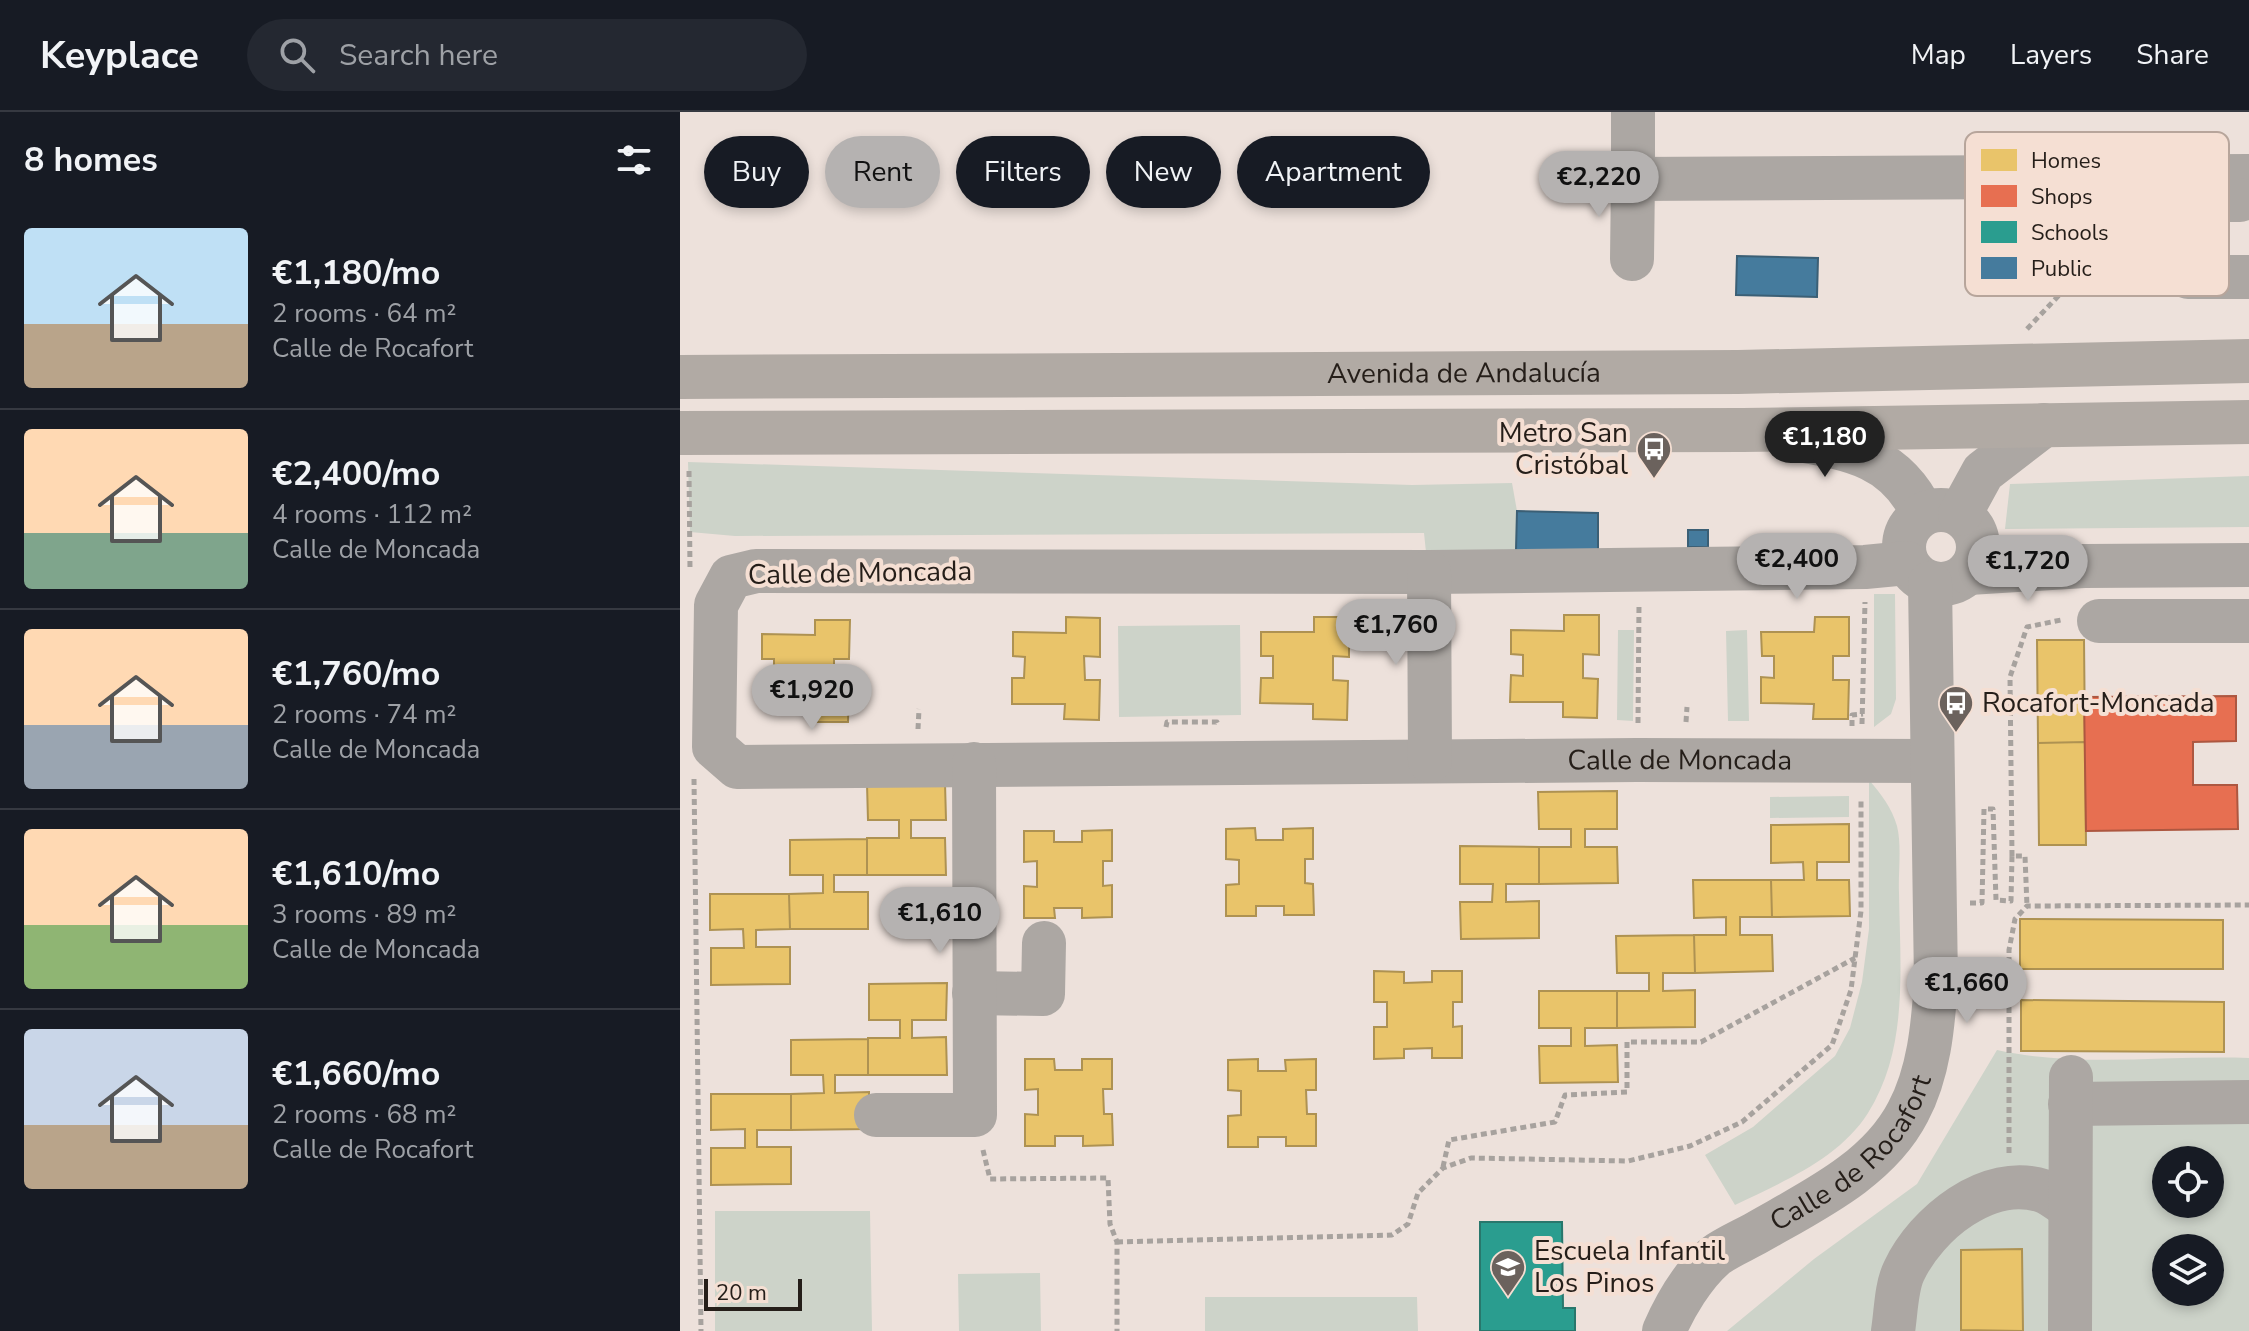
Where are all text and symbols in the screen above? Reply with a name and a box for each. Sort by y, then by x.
search box [247,19,807,91]
text: Keyplace [40,30,199,81]
icon: search [275,33,319,77]
text: Search here [339,35,498,76]
text: Map [1911,36,1966,74]
text: Layers [2010,36,2092,74]
text: Share [2136,36,2209,74]
legend [1965,132,2229,296]
chip: Buy [704,136,809,208]
chip: Rent [825,136,940,208]
chip: Filters [956,136,1090,208]
chip: New [1106,136,1221,208]
chip: Apartment [1237,136,1430,208]
text: 8 homes [24,137,158,183]
icon: filters [612,138,656,182]
text: Homes [2031,146,2101,176]
pin: €2,220 [1534,151,1664,219]
text: €2,220 [1557,159,1641,194]
text: Shops [2031,182,2093,212]
text: Schools [2031,218,2109,248]
text: €1,180/mo [272,250,440,296]
text: Public [2031,254,2092,284]
icon: home [88,260,184,356]
text: 2 rooms · 64 m² [272,296,456,331]
text: Calle de Rocafort [272,331,473,366]
street label: Avenida de Andalucía [1327,354,1601,393]
pin: €1,180 [1760,411,1890,479]
place label: Metro San Cristóbal [1499,414,1629,484]
text: €1,180 [1783,419,1867,454]
bus stop icon: Metro San Cristóbal [1635,430,1673,480]
text: €2,400/mo [272,451,440,497]
icon: home [88,461,184,557]
text: 4 rooms · 112 m² [272,497,472,532]
text: Calle de Moncada [272,532,480,567]
pin: €2,400 [1732,533,1862,601]
pin: €1,720 [1963,535,2093,603]
text: €2,400 [1755,541,1839,576]
text: €1,720 [1986,543,2070,578]
street label: Calle de Moncada [747,552,973,594]
pin: €1,760 [1331,599,1461,667]
text: €1,760 [1354,607,1438,642]
text: €1,760/mo [272,651,440,697]
icon: home [88,661,184,757]
pin: €1,920 [747,664,877,732]
text: €1,920 [770,672,854,707]
bus stop icon: Rocafort-Moncada [1937,684,1975,734]
place label: Rocafort-Moncada [1982,684,2215,722]
text: 2 rooms · 74 m² [272,697,456,732]
text: Calle de Moncada [272,732,480,767]
street label: Calle de Moncada [1567,741,1792,780]
text: €1,610/mo [272,851,440,897]
icon: home [88,861,184,957]
pin: €1,610 [875,887,1005,955]
text: €1,610 [898,895,982,930]
text: 3 rooms · 89 m² [272,897,456,932]
text: Calle de Moncada [272,932,480,967]
pin: €1,660 [1902,957,2032,1025]
text: €1,660 [1925,965,2009,1000]
text: €1,660/mo [272,1051,440,1097]
icon: home [88,1061,184,1157]
street label: Calle de Rocafort [1763,1070,1941,1240]
text: 2 rooms · 68 m² [272,1097,456,1132]
text: Calle de Rocafort [272,1132,473,1167]
map controls [2152,1146,2224,1306]
button: locate [2152,1146,2224,1218]
place label: Escuela Infantil Los Pinos [1534,1232,1726,1302]
button: layers [2152,1234,2224,1306]
school or university icon: Escuela Infantil Los Pinos [1489,1248,1527,1298]
scale bar [704,1275,802,1311]
text: 20 m [716,1278,767,1308]

